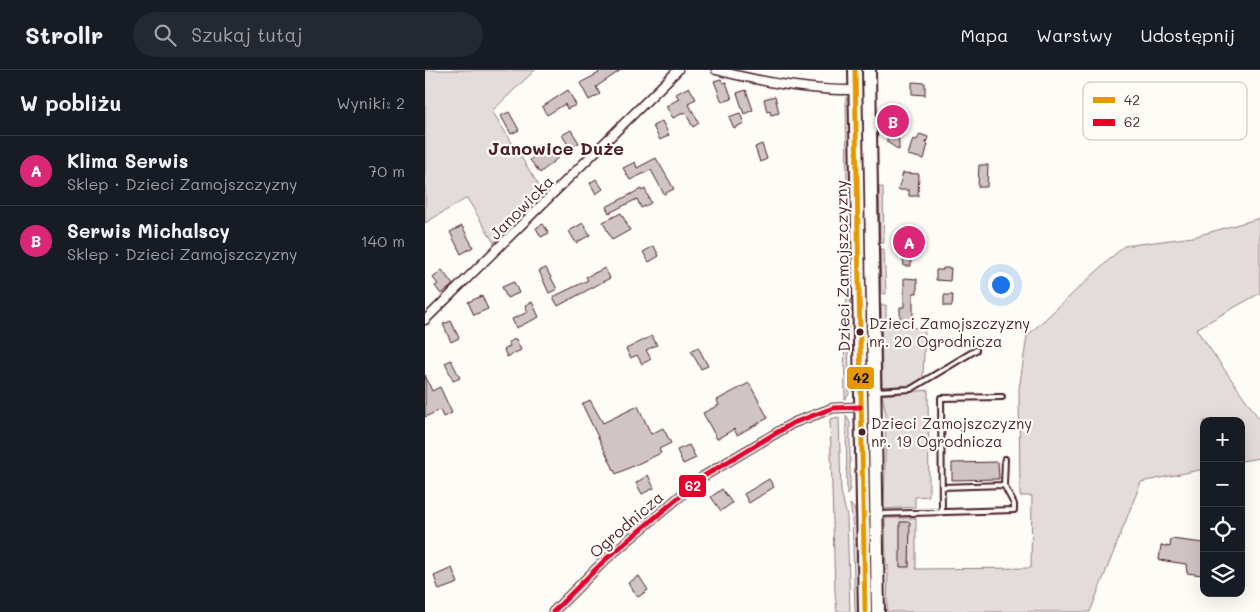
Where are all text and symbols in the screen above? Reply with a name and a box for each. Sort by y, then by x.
search box [133,12,483,57]
text: Strollr [25,19,103,50]
icon: search [151,21,179,49]
text: Szukaj tutaj [191,22,303,47]
text: Mapa [960,23,1008,47]
text: Warstwy [1036,23,1112,47]
text: Udostępnij [1140,23,1235,47]
legend [1083,82,1247,140]
text: W pobliżu [20,89,121,116]
text: 42 [1124,90,1140,109]
text: Wyniki: 2 [336,92,405,113]
pin: B [877,102,909,140]
text: 62 [1124,112,1140,131]
district label: Janowice Duże [488,136,624,160]
text: Klima Serwis [67,148,188,173]
text: A [30,160,42,181]
text: 70 m [368,160,405,181]
street label: Janowicka [484,170,558,244]
text: Sklep · Dzieci Zamojszczyzny [67,173,297,194]
street label: Dzieci Zamojszczyzny [830,180,854,352]
text: Serwis Michalscy [67,218,230,243]
pin: A [893,223,925,261]
text: B [31,230,41,251]
text: 140 m [361,230,405,251]
text: Sklep · Dzieci Zamojszczyzny [67,243,297,264]
your location [988,272,1014,298]
place label: Dzieci Zamojszczyzny nr. 20 Ogrodnicza [869,313,1030,351]
marker: Dzieci Zamojszczyzny nr. 20 Ogrodnicza [855,327,865,337]
line badge: 42 [846,366,875,390]
text: 42 [853,368,870,387]
place label: Dzieci Zamojszczyzny nr. 19 Ogrodnicza [871,413,1032,451]
map controls [1200,417,1245,597]
button: + [1200,417,1245,462]
marker: Dzieci Zamojszczyzny nr. 19 Ogrodnicza [857,427,867,437]
button: − [1200,462,1245,507]
line badge: 62 [678,474,707,498]
text: 62 [685,476,701,495]
street label: Ogrodnicza [585,486,667,562]
button: locate [1200,507,1245,552]
button: layers [1200,552,1245,597]

